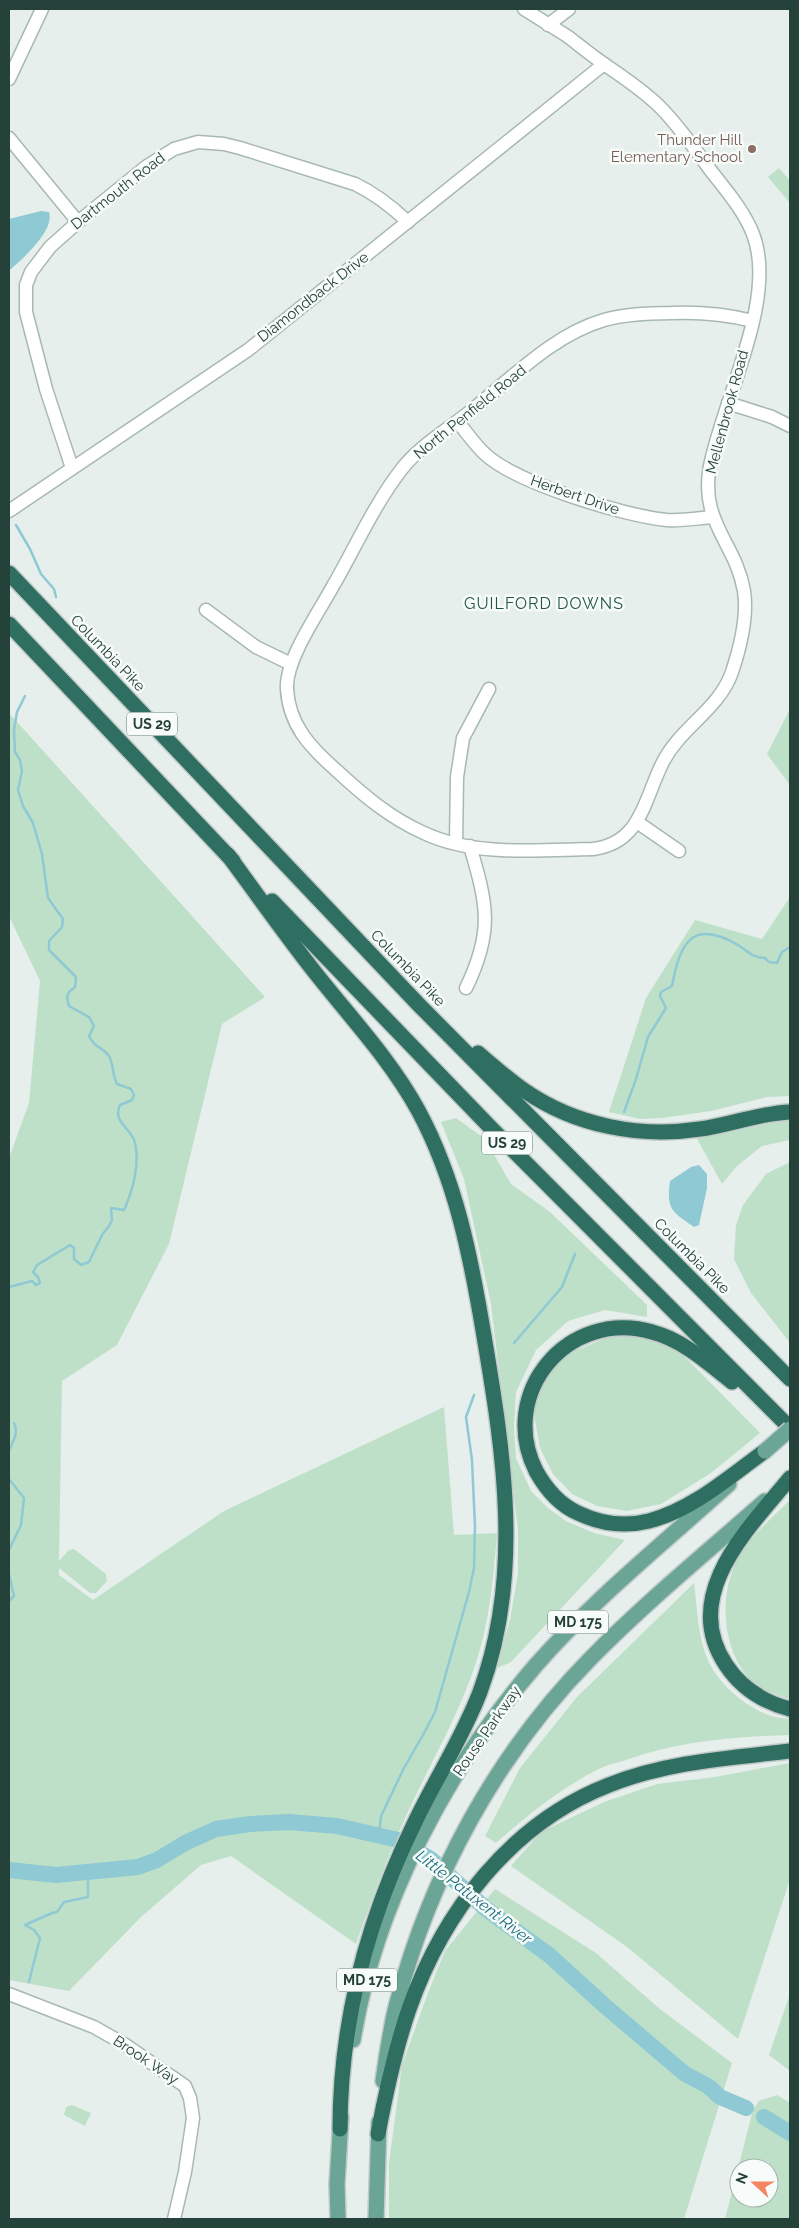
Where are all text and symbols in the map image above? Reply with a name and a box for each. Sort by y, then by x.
place label: Thunder Hill Elementary School [611,131,743,166]
marker: Thunder Hill Elementary School [746,143,758,155]
street label: Dartmouth Road [67,149,169,233]
street label: Diamondback Drive [254,248,372,346]
street label: Mellenbrook Road [702,348,752,476]
street label: North Penfield Road [410,361,530,463]
street label: Herbert Drive [528,471,622,519]
district label: GUILFORD DOWNS [464,594,624,613]
street label: Columbia Pike [67,611,149,695]
road number: US 29 [127,712,177,736]
street label: Columbia Pike [367,926,449,1010]
road number: US 29 [482,1132,532,1154]
street label: Columbia Pike [650,1214,734,1298]
road number: MD 175 [548,1610,608,1634]
street label: Rouse Parkway [449,1682,525,1780]
water label: Little Patuxent River [412,1846,536,1948]
road number: MD 175 [337,1968,397,1992]
street label: Brook Way [110,2032,182,2088]
north arrow [729,2158,779,2208]
text: N [732,2170,751,2186]

